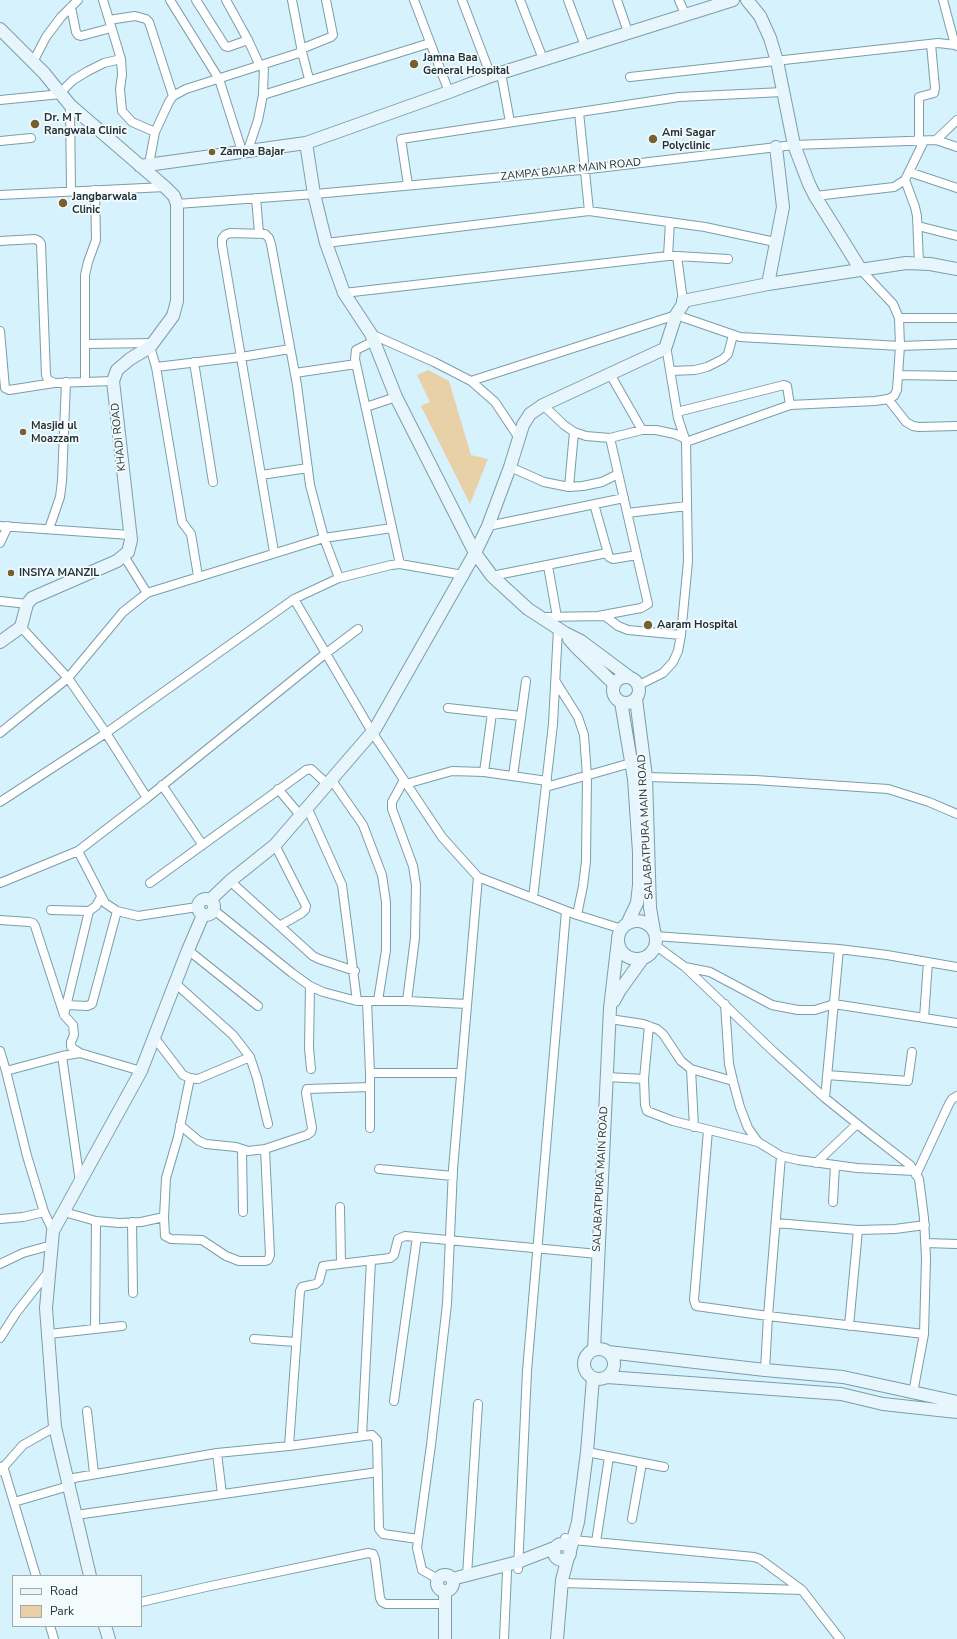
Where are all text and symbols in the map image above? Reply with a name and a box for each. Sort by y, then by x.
place label: Jamna Baa General Hospital [423,51,510,77]
marker: Jamna Baa General Hospital [408,58,420,70]
place label: Dr. M T Rangwala Clinic [44,111,127,137]
marker: Dr. M T Rangwala Clinic [29,118,41,130]
place label: Ami Sagar Polyclinic [662,126,716,152]
marker: Ami Sagar Polyclinic [647,133,659,145]
place label: Zampa Bajar [220,145,285,159]
marker: Zampa Bajar [207,147,217,157]
street label: ZAMPA BAJAR MAIN ROAD [500,156,642,184]
place label: Jangbarwala Clinic [72,190,137,216]
marker: Jangbarwala Clinic [57,197,69,209]
street label: KHADI ROAD [109,402,129,472]
place label: Masjid ul Moazzam [31,419,79,445]
marker: Masjid ul Moazzam [18,427,28,437]
place label: INSIYA MANZIL [19,566,99,580]
marker: INSIYA MANZIL [6,568,16,578]
place label: Aaram Hospital [657,618,737,632]
marker: Aaram Hospital [642,619,654,631]
street label: SALABATPURA MAIN ROAD [636,754,656,900]
street label: SALABATPURA MAIN ROAD [591,1106,611,1252]
legend [12,1575,142,1627]
text: Road [50,1583,78,1599]
text: Park [50,1603,74,1619]

